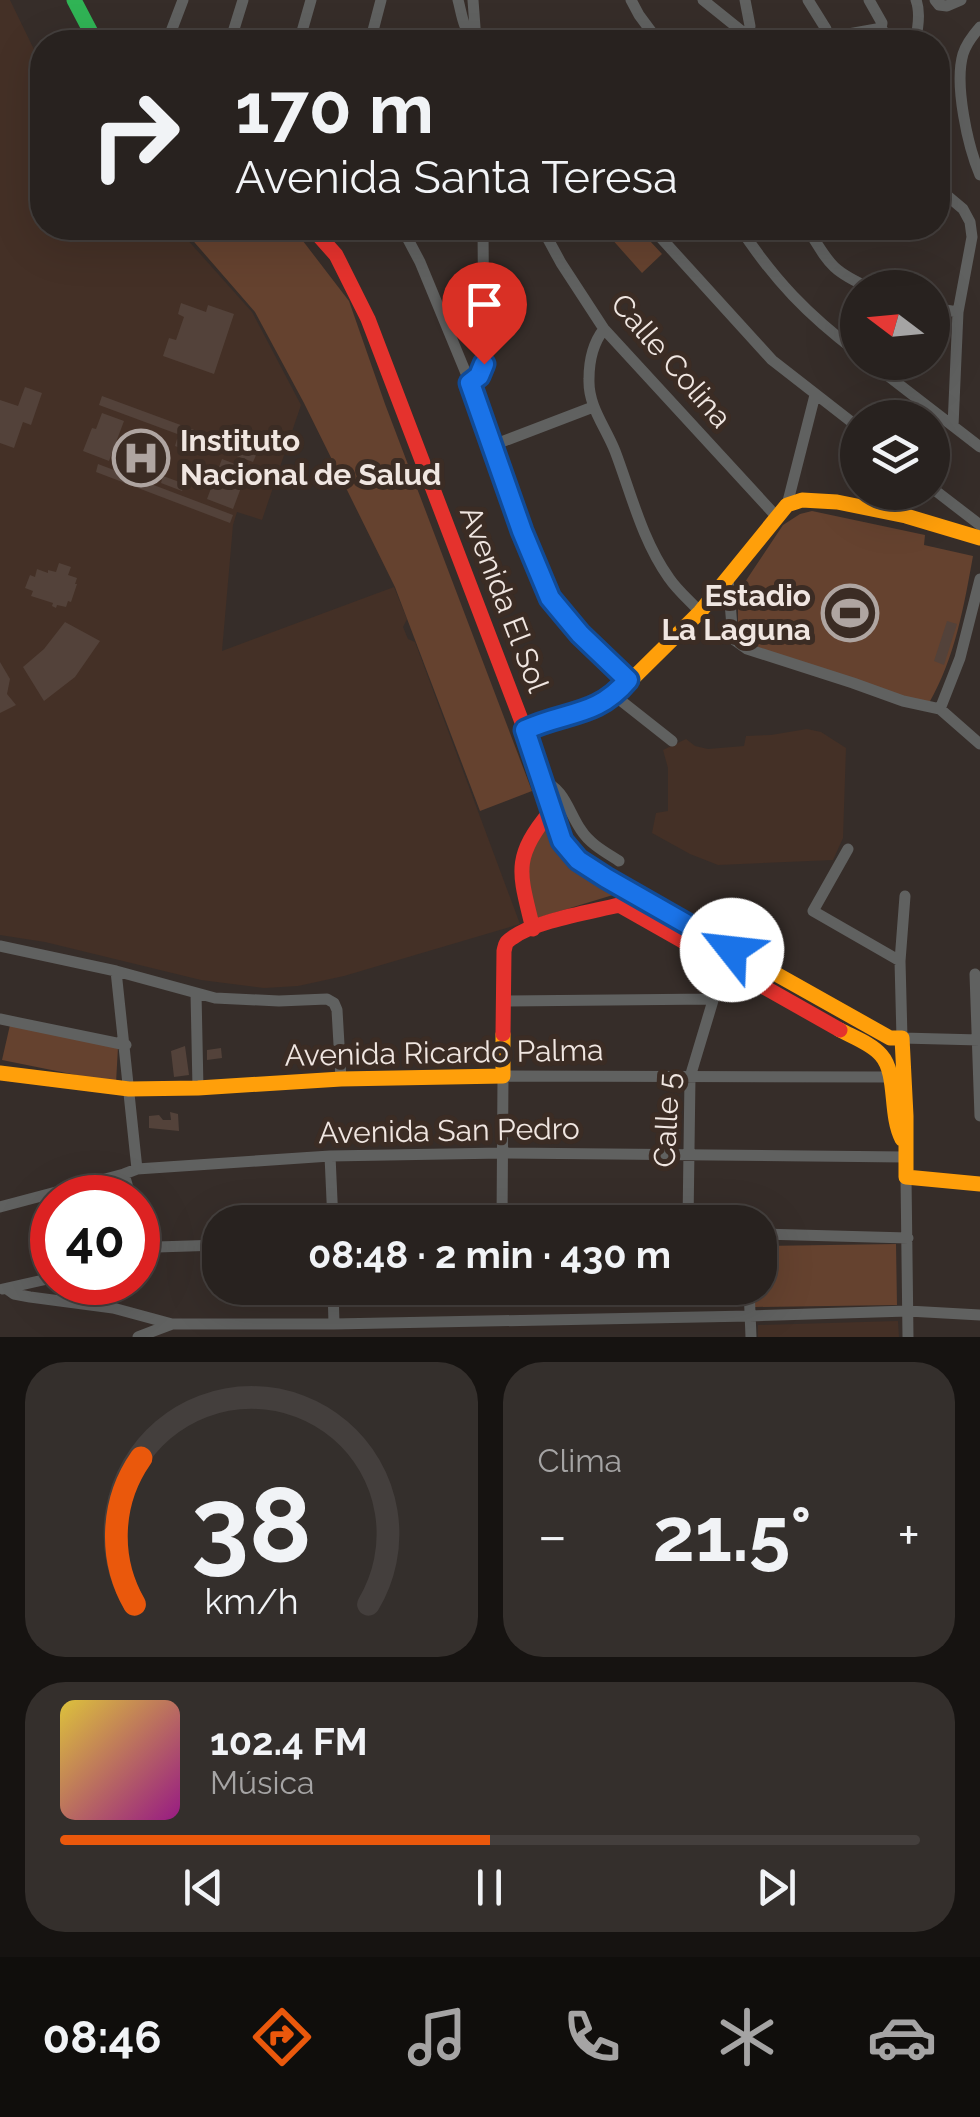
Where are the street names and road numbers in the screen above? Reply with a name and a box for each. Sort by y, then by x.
street label: Calle Colina [604,287,739,435]
street label: Avenida El Sol [453,501,556,698]
street label: Avenida Ricardo Palma [284,1032,604,1073]
street label: Calle 5 [647,1072,686,1168]
street label: Avenida San Pedro [318,1111,580,1150]

